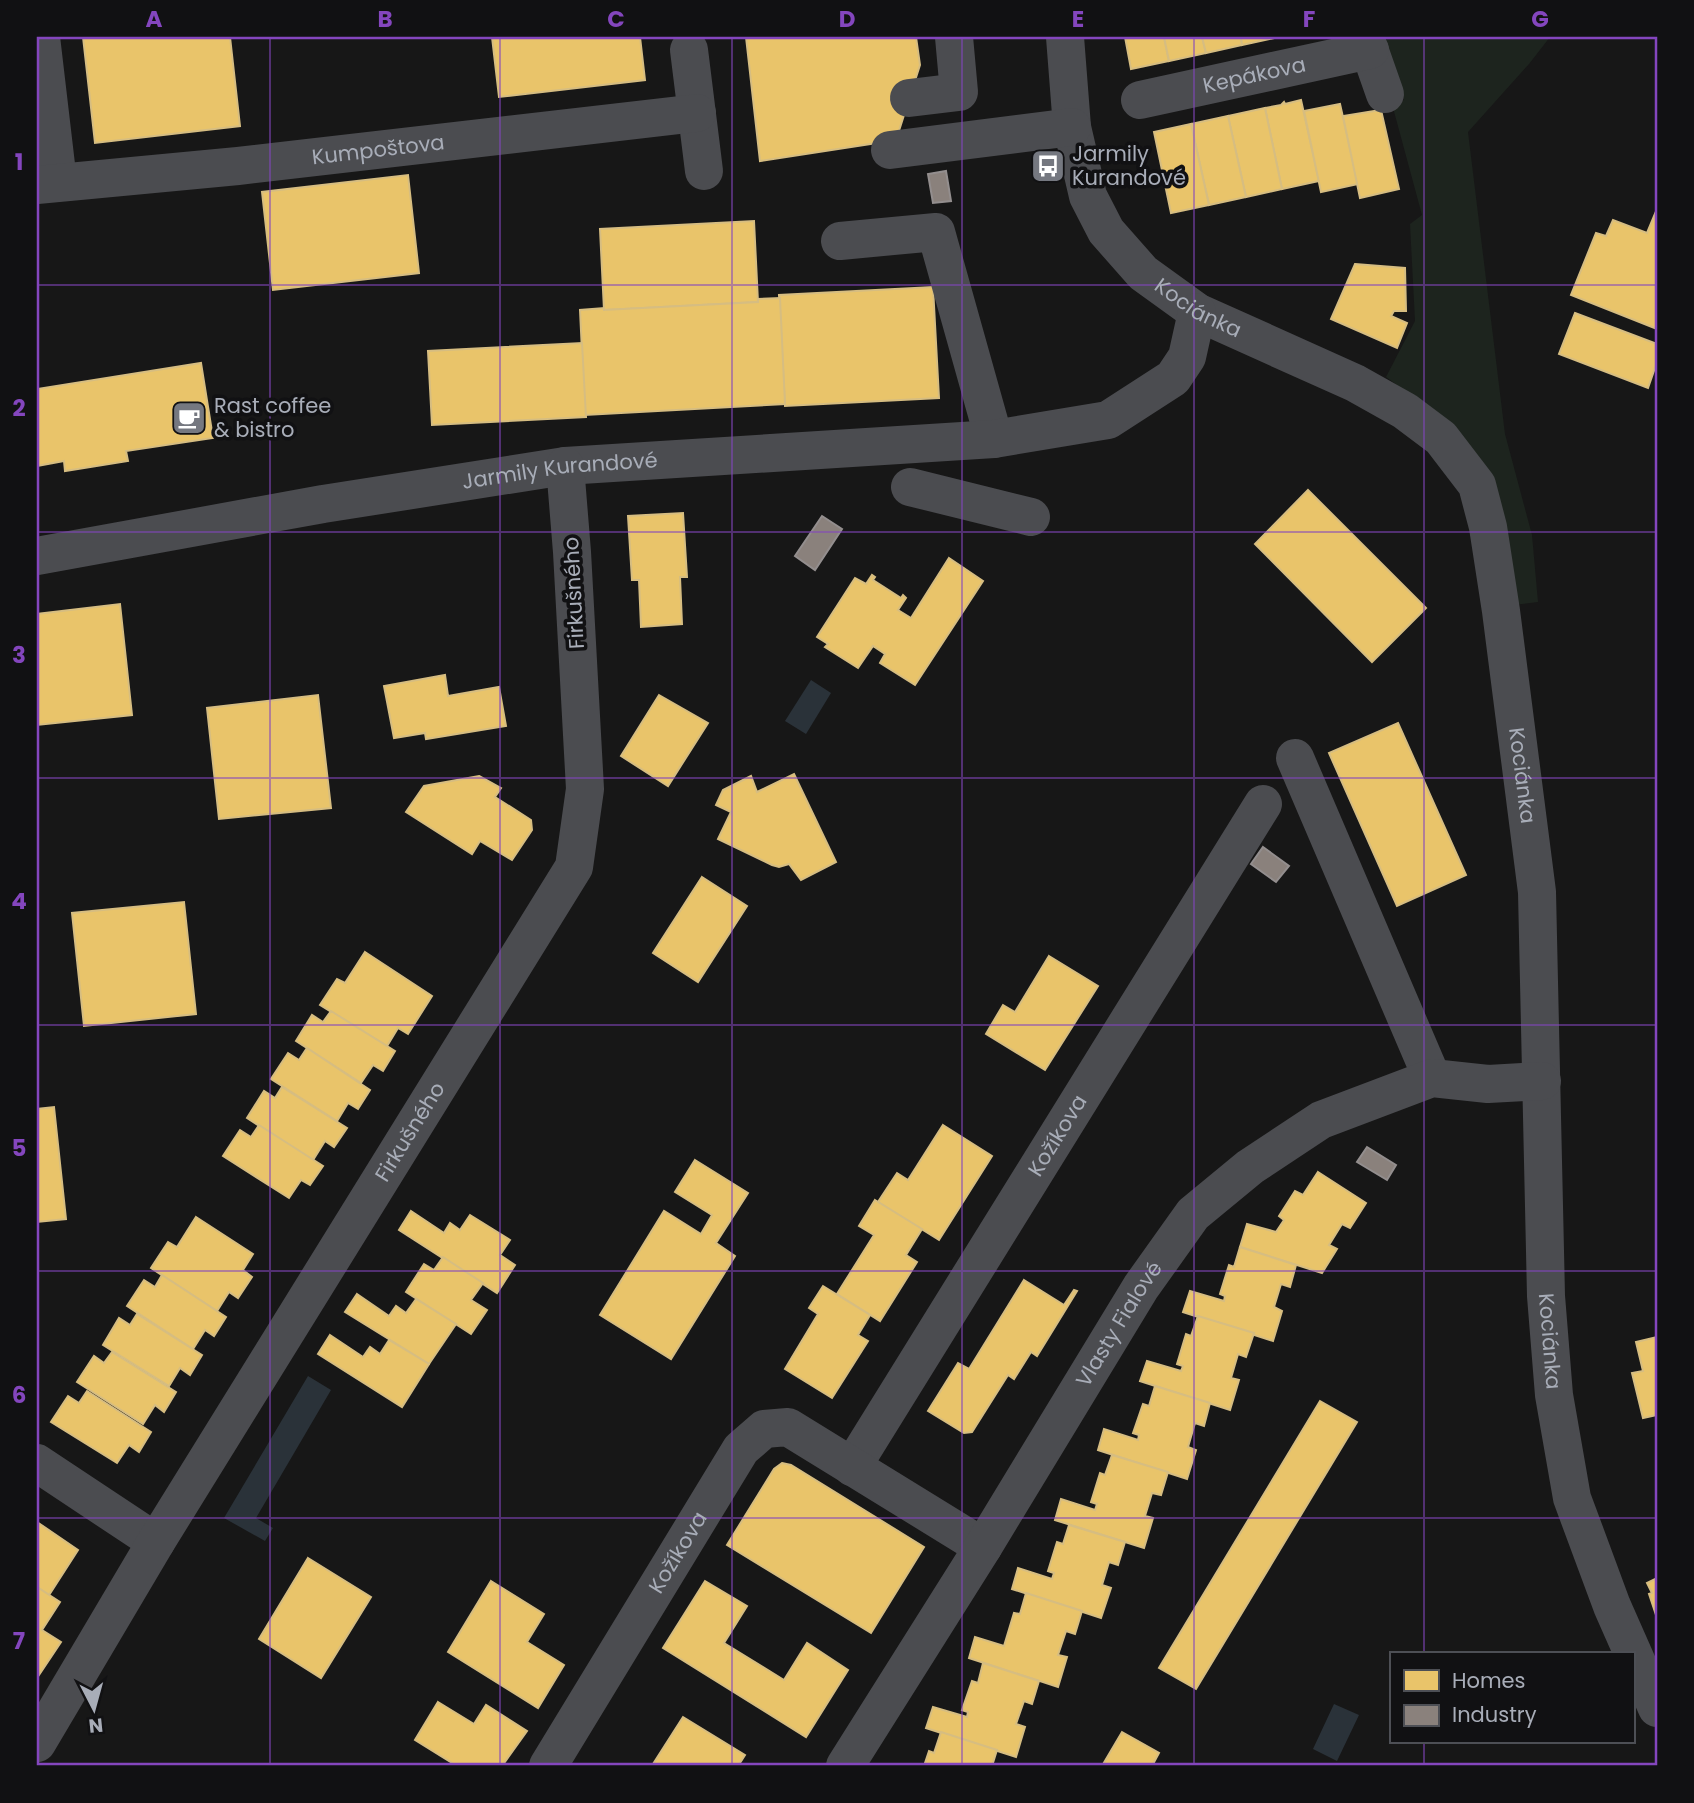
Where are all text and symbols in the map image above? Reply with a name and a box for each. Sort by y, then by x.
text: A [146,3,163,35]
text: B [377,3,393,35]
text: C [607,3,625,35]
text: D [839,3,855,35]
text: E [1072,3,1084,35]
text: F [1303,3,1315,35]
text: G [1531,3,1549,35]
street label: Kepákova [1200,49,1308,100]
street label: Kumpoštova [310,127,446,171]
place label: Jarmily Kurandové [1072,139,1186,192]
text: 1 [15,146,23,178]
bus stop icon: Jarmily Kurandové [1029,147,1067,185]
street label: Kociánka [1149,271,1246,344]
place label: Rast coffee & bistro [214,391,331,444]
text: 2 [12,392,26,424]
cafe icon: Rast coffee & bistro [170,399,208,437]
street label: Jarmily Kurandové [460,445,658,496]
street label: Firkušného [556,536,591,650]
text: 3 [12,639,26,671]
street label: Kociánka [1502,726,1543,825]
text: 4 [11,885,27,917]
street label: Firkušného [368,1076,451,1187]
street label: Kožíkova [1021,1089,1093,1182]
text: 5 [12,1132,26,1164]
street label: Vlasty Fialové [1069,1255,1169,1392]
street label: Kociánka [1532,1292,1569,1391]
text: 6 [12,1379,26,1411]
street label: Kožíkova [642,1506,714,1599]
text: 7 [13,1625,25,1657]
legend [1390,1652,1634,1744]
text: Homes [1452,1666,1526,1695]
north arrow [60,1674,130,1744]
text: Industry [1452,1700,1537,1729]
text: N [87,1711,104,1740]

